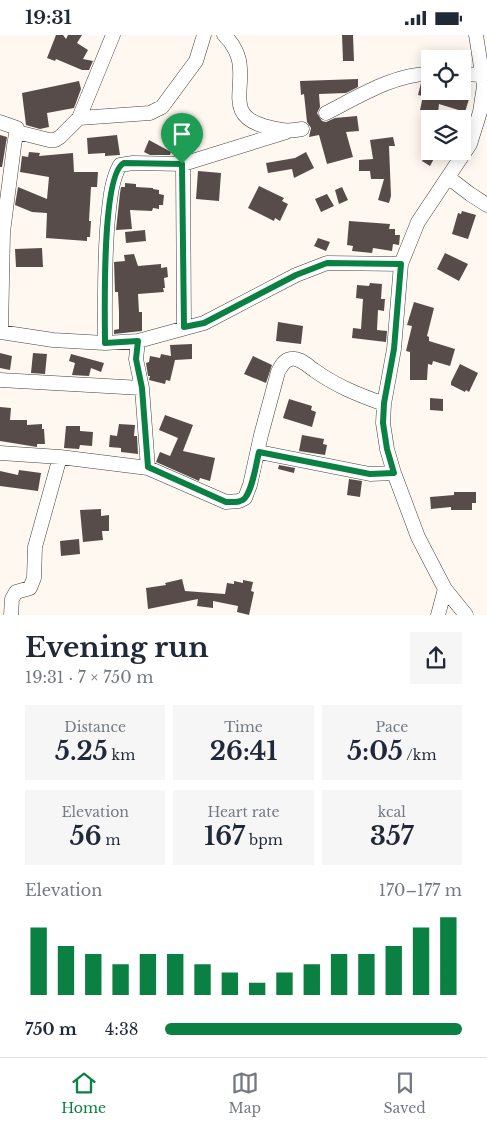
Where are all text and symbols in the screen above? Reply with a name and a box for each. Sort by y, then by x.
text: 19:31 [25,6,72,29]
map controls [421,50,471,160]
button: locate [421,50,471,100]
button: layers [421,110,471,160]
pin [161,113,203,164]
icon: arrive [168,120,196,148]
text: Evening run [25,630,209,665]
button: share [410,632,462,684]
text: 19:31 · 7 × 750 m [25,667,153,687]
text: Distance [64,718,126,736]
text: Time [224,718,263,736]
text: Pace [375,718,408,736]
text: 5.25 [55,736,108,767]
text: 26:41 [210,736,277,767]
text: 5:05 [347,736,403,767]
text: km [108,746,135,764]
text: /km [403,746,436,764]
text: Elevation [61,803,129,821]
text: Heart rate [207,803,280,821]
text: kcal [378,803,406,821]
text: 56 [70,821,102,852]
text: 167 [204,821,245,852]
text: 357 [370,821,414,852]
text: m [102,831,121,849]
text: bpm [245,831,283,849]
text: Elevation [25,880,102,900]
text: 170–177 m [379,880,462,900]
text: 750 m [25,1019,77,1039]
text: 4:38 [105,1019,138,1039]
tab: Home [61,1069,106,1117]
tab: Map [229,1069,261,1117]
tab: Saved [384,1069,426,1117]

